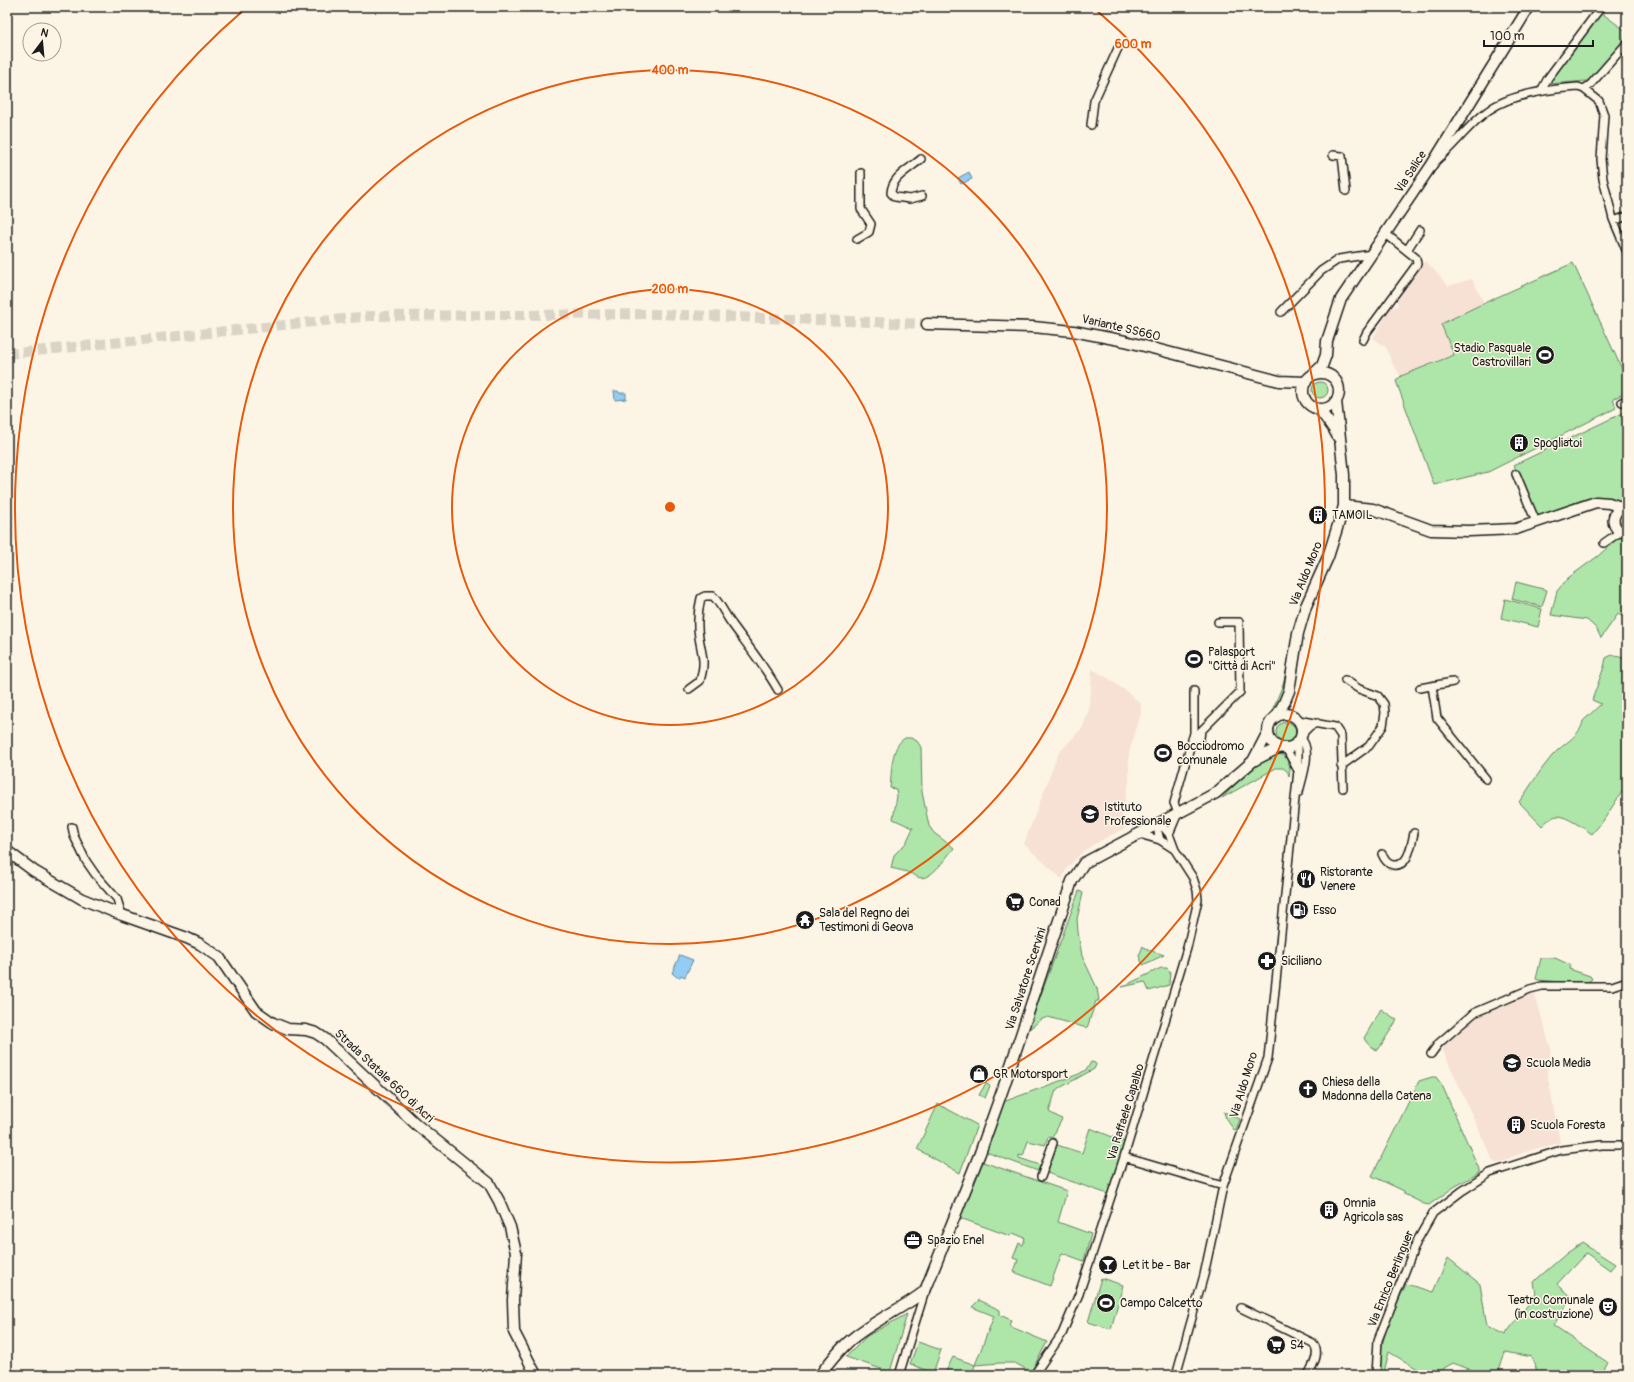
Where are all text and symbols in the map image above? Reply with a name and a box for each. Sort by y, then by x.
north arrow [22,22,62,62]
scale bar [1484,22,1593,48]
text: N [39,26,51,40]
text: 100 m [1490,29,1525,44]
text: 600 m [1115,37,1152,52]
text: 400 m [651,63,689,78]
street label: Via Salice [1392,148,1430,196]
text: 200 m [652,282,689,297]
street label: Variante SS660 [1080,312,1162,344]
place label: Stadio Pasquale Castrovillari [1453,341,1531,370]
sports icon: Stadio Pasquale Castrovillari [1534,344,1556,366]
building icon: Spogliatoi [1508,432,1530,454]
place label: Spogliatoi [1533,436,1582,451]
centre of rings [663,500,677,514]
building icon: TAMOIL [1307,504,1329,526]
place label: TAMOIL [1332,508,1373,523]
street label: Via Aldo Moro [1286,539,1326,609]
place label: Palasport "Città di Acri" [1208,645,1276,674]
sports icon: Palasport "Città di Acri" [1183,648,1205,670]
place label: Bocciodromo comunale [1177,739,1245,768]
sports icon: Bocciodromo comunale [1152,742,1174,764]
place label: Istituto Professionale [1104,800,1171,829]
school or university icon: Istituto Professionale [1079,803,1101,825]
place label: Ristorante Venere [1320,865,1373,894]
restaurant icon: Ristorante Venere [1295,868,1317,890]
supermarket icon: Conad [1004,891,1026,913]
place label: Conad [1029,895,1061,910]
fuel station icon: Esso [1288,899,1310,921]
place label: Esso [1313,903,1337,918]
place label: Sala del Regno dei Testimoni di Geova [819,906,914,935]
temple icon: Sala del Regno dei Testimoni di Geova [794,909,816,931]
street label: Via Salvatore Scervini [1002,926,1050,1032]
pharmacy icon: Siciliano [1256,950,1278,972]
place label: Siciliano [1281,954,1323,969]
street label: Strada Statale 660 di Acri [331,1026,437,1126]
street label: Via Aldo Moro [1227,1050,1261,1120]
school or university icon: Scuola Media [1501,1052,1523,1074]
place label: Scuola Media [1526,1056,1591,1071]
street label: Via Raffaele Capalbo [1104,1061,1148,1162]
shop icon: GR Motorsport [968,1063,990,1085]
place label: GR Motorsport [993,1067,1068,1082]
place label: Chiesa della Madonna della Catena [1322,1075,1432,1104]
church icon: Chiesa della Madonna della Catena [1297,1078,1319,1100]
building icon: Scuola Foresta [1505,1114,1527,1136]
place label: Scuola Foresta [1530,1118,1606,1133]
place label: Omnia Agricola sas [1343,1196,1404,1225]
building icon: Omnia Agricola sas [1318,1199,1340,1221]
street label: Via Enrico Berlinguer [1365,1228,1418,1330]
office icon: Spazio Enel [902,1229,924,1251]
place label: Spazio Enel [927,1233,985,1248]
bar icon: Let it be - Bar [1097,1254,1119,1276]
place label: Let it be - Bar [1122,1258,1191,1273]
sports icon: Campo Calcetto [1095,1292,1117,1314]
place label: Teatro Comunale (in costruzione) [1508,1293,1594,1322]
place label: Campo Calcetto [1120,1296,1203,1311]
theatre icon: Teatro Comunale (in costruzione) [1597,1296,1619,1318]
supermarket icon: S4 [1265,1334,1287,1356]
place label: S4 [1290,1338,1304,1353]

